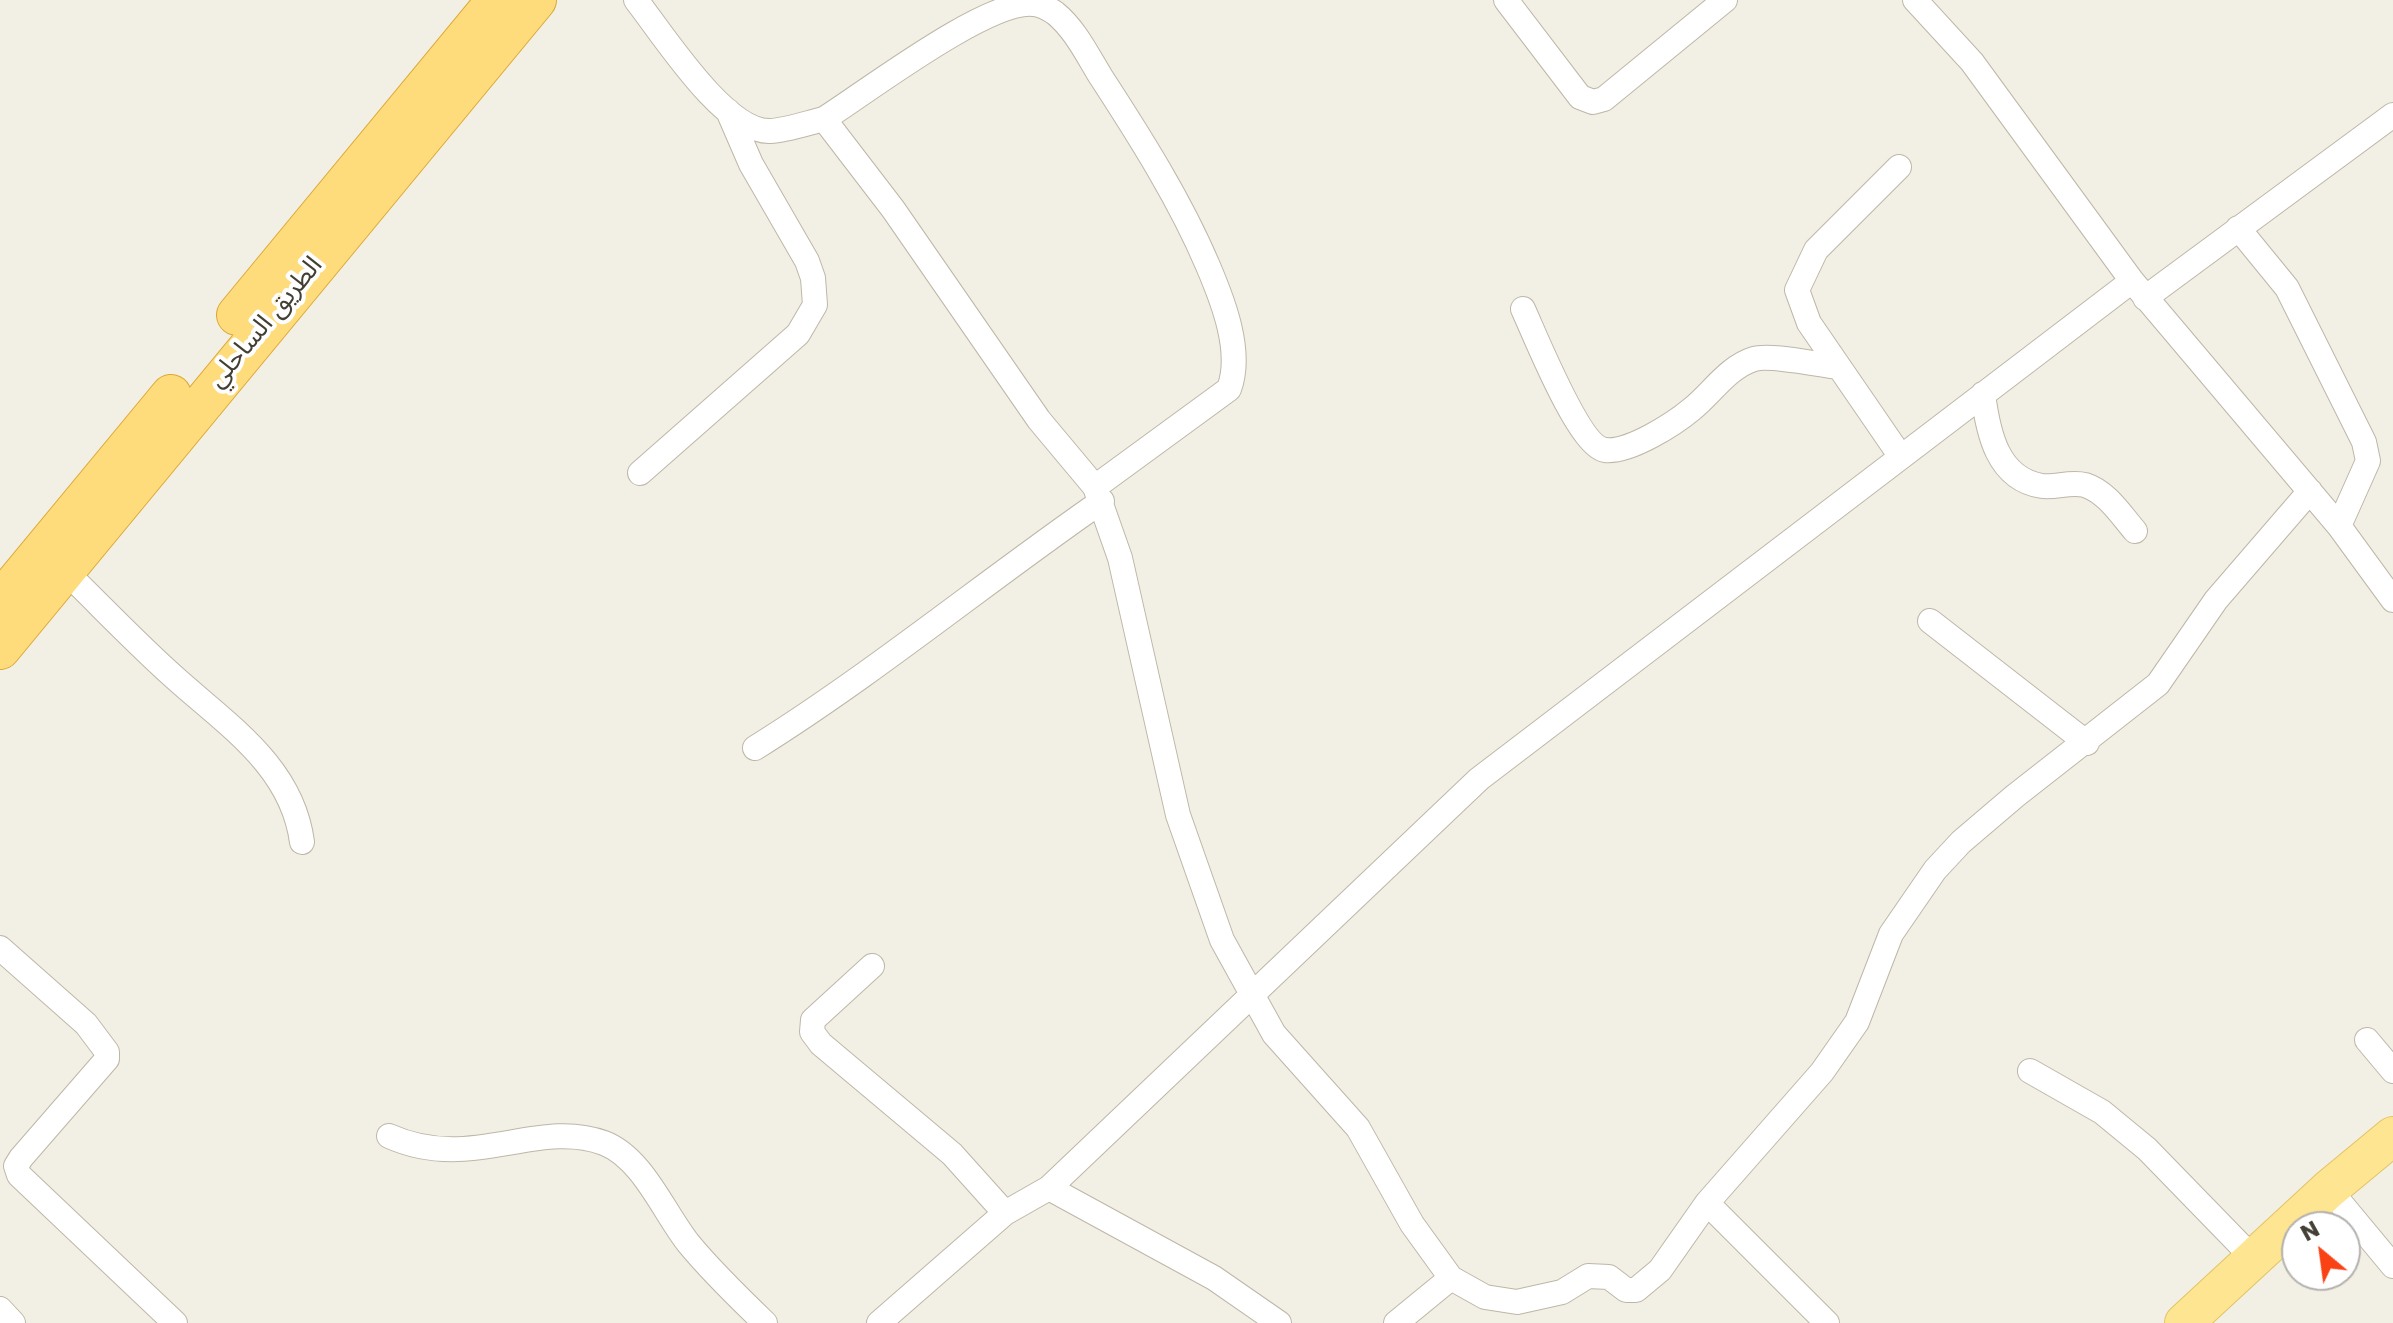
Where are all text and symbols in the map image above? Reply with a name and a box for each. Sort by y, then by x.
street label: الطريق الساحلي [202,251,330,395]
north arrow [2281,1211,2361,1291]
text: N [2295,1214,2325,1249]

